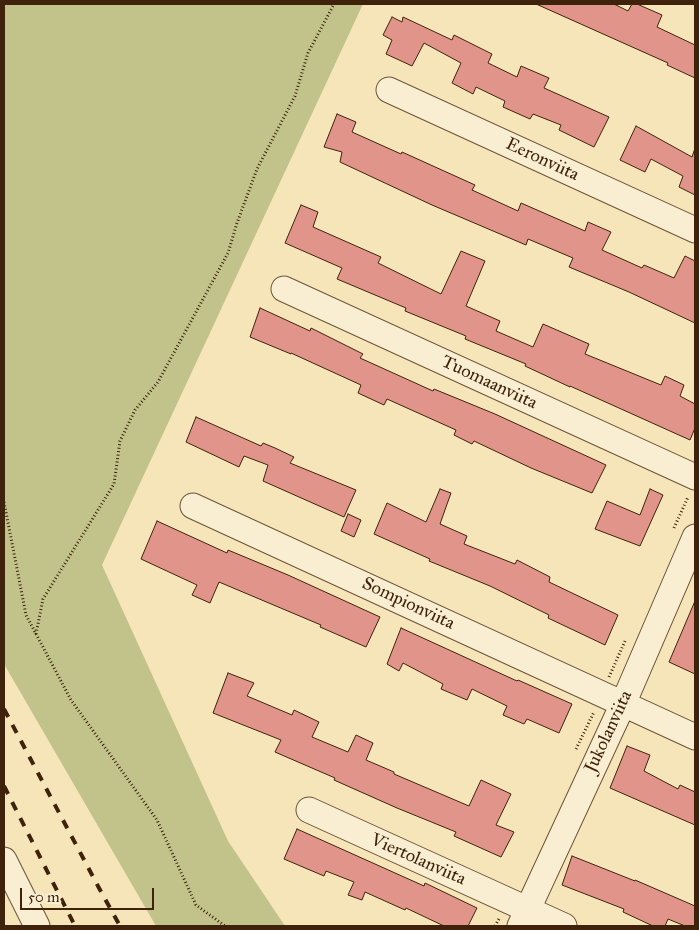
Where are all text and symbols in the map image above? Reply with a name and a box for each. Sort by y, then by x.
street label: Eeronviita [502,134,582,186]
street label: Tuomaanviita [438,351,540,415]
street label: Sompionviita [358,573,458,635]
street label: Jukolanviita [581,687,637,777]
street label: Viertolanviita [367,829,469,891]
scale bar [22,878,156,910]
text: 50 m [28,888,60,906]

